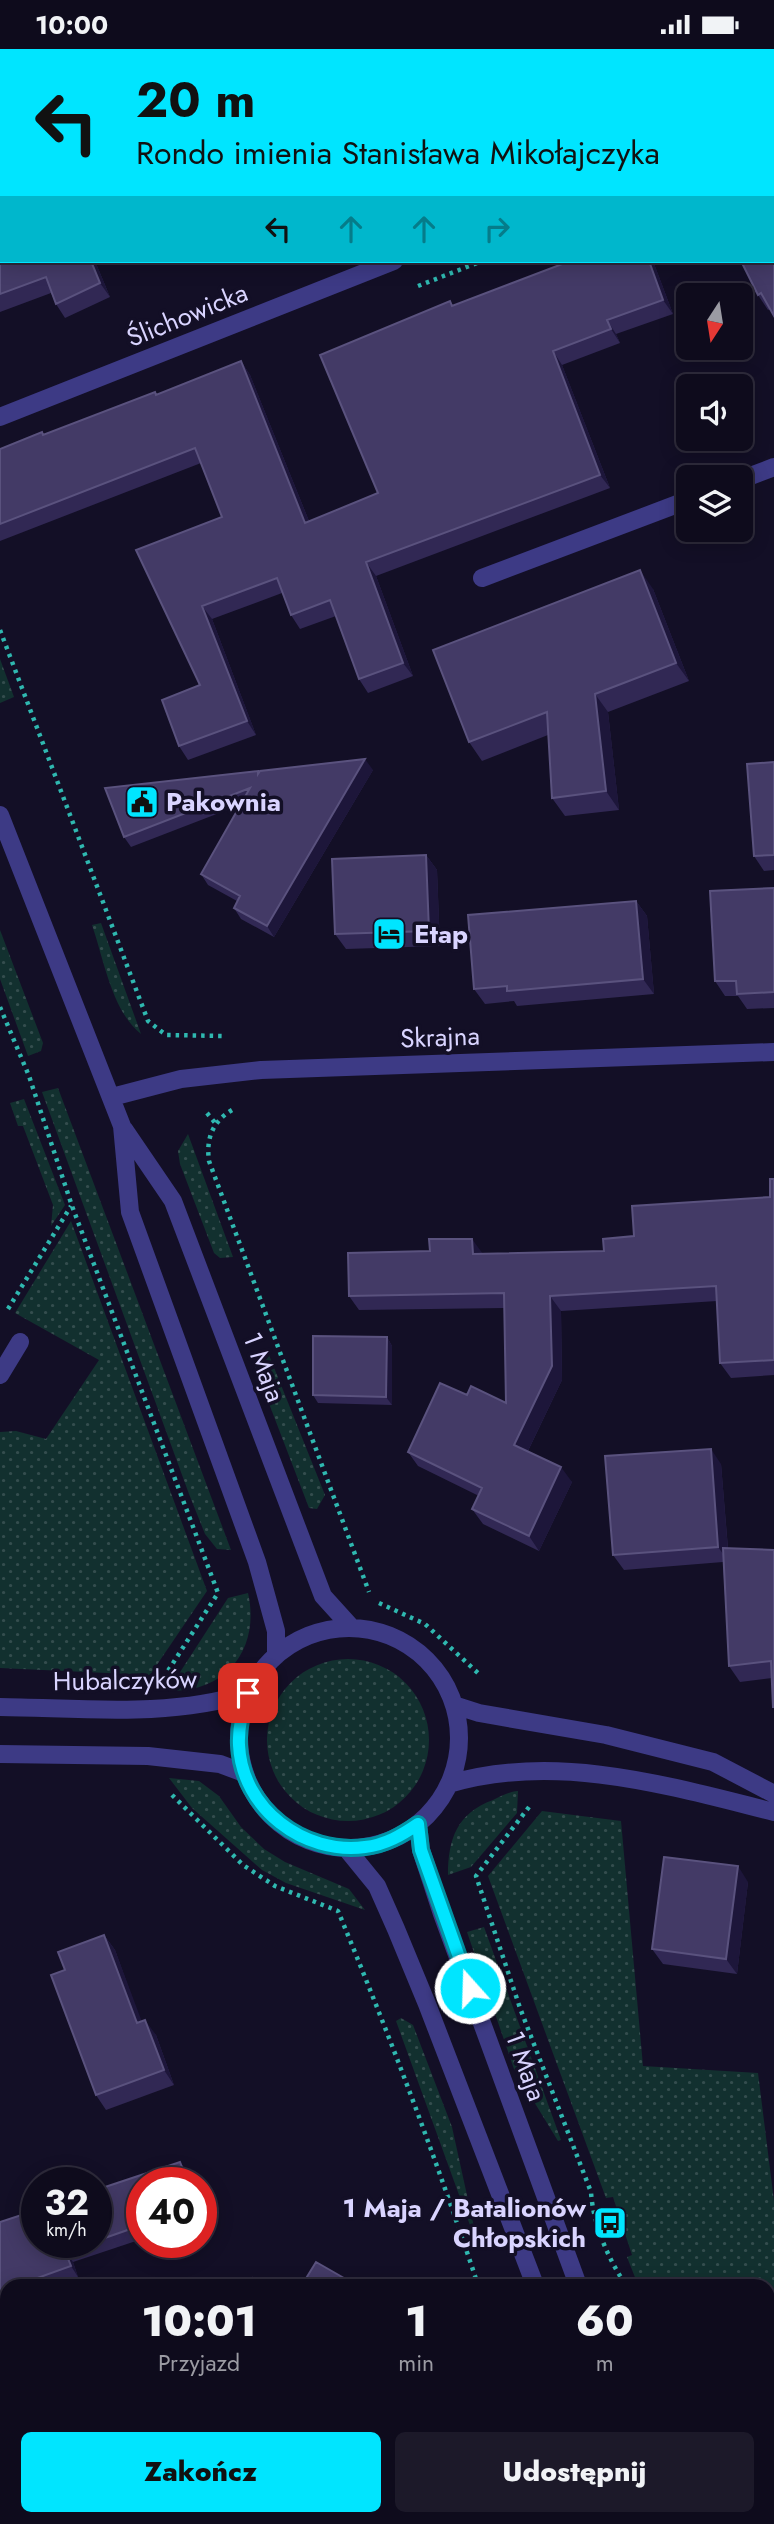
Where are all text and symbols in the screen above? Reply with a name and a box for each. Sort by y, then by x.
text: 10:00 [35,6,108,44]
text: 20 m [136,65,255,135]
icon: left [21,77,112,168]
text: Rondo imienia Stanisława Mikołajczyka [136,130,660,176]
icon: left [259,210,297,248]
icon: ahead [332,210,370,248]
icon: ahead [405,210,443,248]
icon: right [478,210,516,248]
street label: Ślichowicka [121,273,253,357]
north arrow [676,283,752,361]
map controls [676,283,753,542]
button: sound [676,374,753,451]
button: layers [676,465,753,542]
public building icon: Pakownia [123,783,161,821]
place label: Pakownia [166,783,281,821]
hotel icon: Etap [370,915,408,953]
place label: Etap [414,915,468,953]
street label: Skrajna [399,1017,481,1057]
street label: 1 Maja [233,1327,295,1407]
street label: Hubalczyków [53,1660,198,1700]
pin [218,1663,278,1723]
icon: arrive [229,1674,267,1712]
position arrow [433,1951,507,2025]
street label: 1 Maja [496,2026,556,2106]
speed limit sign: 40 [126,2167,217,2258]
text: 32 [44,2178,89,2228]
place label: 1 Maja / Batalionów Chłopskich [343,2189,586,2257]
bus stop icon: 1 Maja / Batalionów Chłopskich [591,2204,629,2242]
text: km/h [46,2217,87,2243]
text: 10:01 [141,2291,257,2352]
text: 1 [405,2291,427,2352]
text: 60 [576,2291,634,2352]
text: Przyjazd [158,2346,240,2380]
text: min [398,2346,434,2380]
text: m [596,2346,614,2380]
button: Zakończ [21,2432,381,2512]
button: Udostępnij [395,2432,754,2512]

